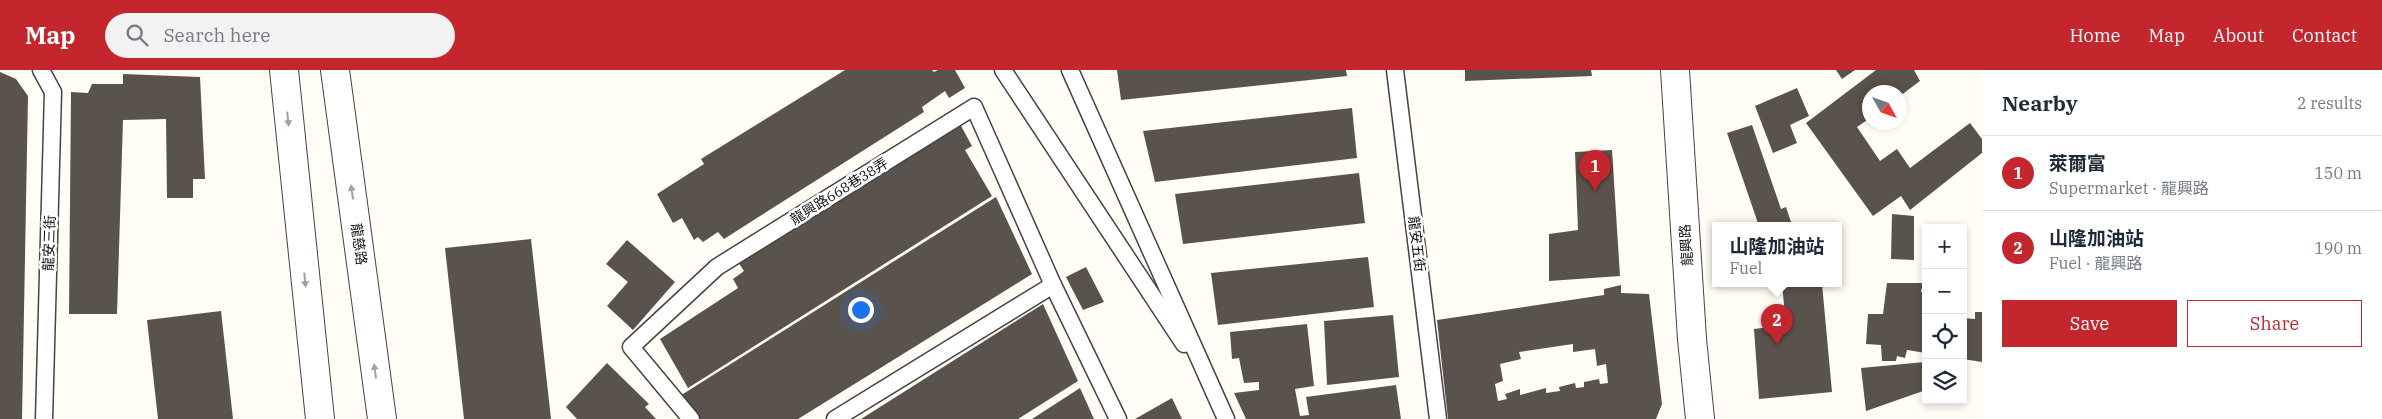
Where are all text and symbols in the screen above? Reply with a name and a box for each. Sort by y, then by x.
search box [105,13,455,58]
text: Map [25,19,75,51]
icon: search [123,21,151,49]
text: Search here [163,23,270,47]
text: Home [2069,24,2121,47]
text: Map [2149,24,2185,47]
text: About [2213,24,2264,47]
text: Contact [2292,24,2357,47]
north arrow [1862,85,1907,130]
text: Nearby [2002,89,2078,117]
text: 2 results [2297,93,2362,113]
one-way arrow [284,111,292,127]
pin: 1 [1579,150,1611,191]
text: 萊爾富 [2049,151,2106,175]
street label: 龍興路668巷38弄 [787,154,891,228]
text: 1 [2013,163,2023,183]
text: 150 m [2314,163,2362,183]
text: Supermarket · 龍興路 [2049,178,2209,198]
one-way arrow [348,184,356,200]
street label: 龍安三街 [39,215,59,271]
street label: 龍安五街 [1405,215,1429,273]
street label: 龍慈路 [347,222,371,266]
popup [1712,222,1842,287]
street label: 龍興路 [1676,223,1696,267]
map controls [1922,224,1967,404]
button: + [1922,224,1967,269]
text: 山隆加油站 [2049,226,2144,250]
text: 山隆加油站 [1729,234,1825,258]
text: 2 [2013,238,2023,258]
text: 190 m [2314,238,2362,258]
text: Fuel · 龍興路 [2049,253,2143,273]
text: Fuel [1729,258,1762,278]
button: − [1922,269,1967,314]
one-way arrow [301,272,309,288]
your location [848,297,874,323]
button: Save [2002,300,2177,347]
button: Share [2187,300,2362,347]
pin: 2 [1761,304,1793,345]
button: locate [1922,314,1967,359]
button: layers [1922,359,1967,404]
one-way arrow [371,362,379,378]

